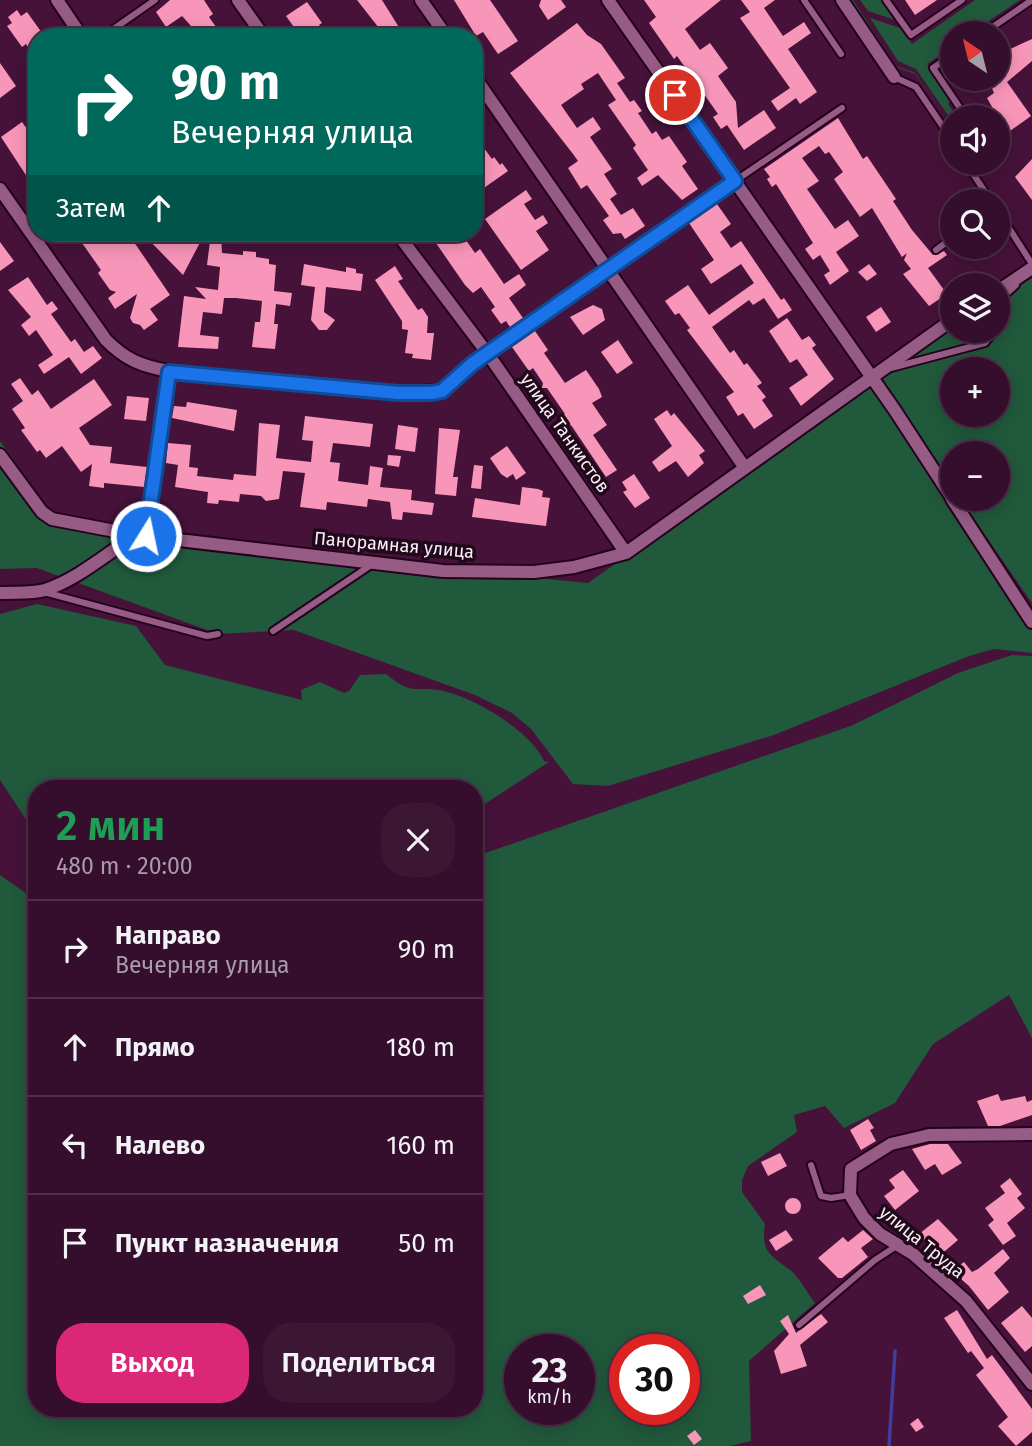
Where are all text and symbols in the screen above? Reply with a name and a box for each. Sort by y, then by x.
north arrow [940,21,1010,91]
map controls [940,21,1010,511]
text: 90 m [171,53,280,112]
icon: right [56,56,147,147]
pin [645,65,705,125]
icon: arrive [656,76,694,114]
button: sound [940,105,1010,175]
text: Вечерняя улица [171,113,414,151]
icon: ahead [140,189,178,227]
button: search [940,189,1010,259]
text: Затем [56,193,126,224]
button: layers [940,273,1010,343]
button: + [940,357,1010,427]
street label: улица Танкистов [516,369,614,497]
button: − [940,441,1010,511]
position arrow [109,499,183,573]
street label: Панорамная улица [313,527,475,563]
text: 2 мин [56,801,166,851]
button: close [381,803,455,877]
text: 480 m · 20:00 [56,852,193,880]
text: Направо [115,920,221,951]
icon: right [56,930,94,968]
text: 90 m [398,934,455,965]
text: Вечерняя улица [115,951,290,979]
icon: ahead [56,1028,94,1066]
text: Прямо [115,1032,195,1063]
text: 180 m [386,1032,455,1063]
icon: left [56,1126,94,1164]
text: Налево [115,1130,205,1161]
text: 160 m [386,1130,455,1161]
street label: улица Труда [875,1201,969,1283]
icon: arrive [56,1224,94,1262]
text: Пункт назначения [115,1228,339,1259]
text: 50 m [398,1228,455,1259]
button: Выход [56,1323,249,1403]
button: Поделиться [263,1323,455,1403]
speed limit sign: 30 [609,1334,700,1425]
text: 23 [531,1349,568,1391]
text: km/h [527,1386,572,1408]

